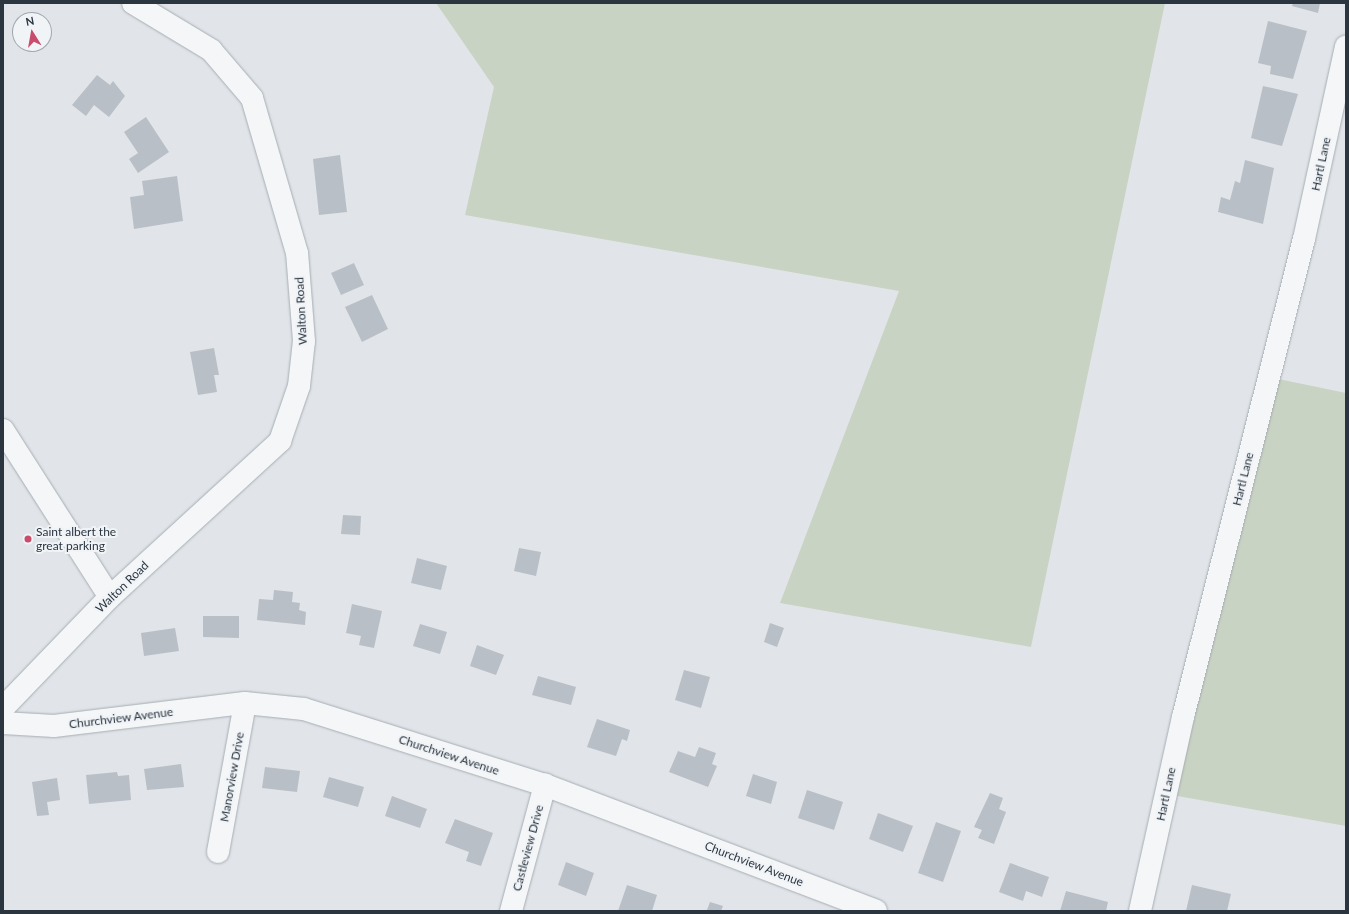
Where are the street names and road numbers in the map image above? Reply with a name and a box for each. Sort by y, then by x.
street label: Hartl Lane [1308,136,1334,192]
street label: Walton Road [292,277,310,345]
street label: Hartl Lane [1229,451,1257,507]
street label: Walton Road [93,558,151,616]
street label: Churchview Avenue [68,704,174,732]
street label: Manorview Drive [217,731,247,823]
street label: Churchview Avenue [397,732,501,778]
street label: Hartl Lane [1153,766,1179,822]
street label: Castleview Drive [510,803,546,893]
street label: Churchview Avenue [702,838,806,890]

